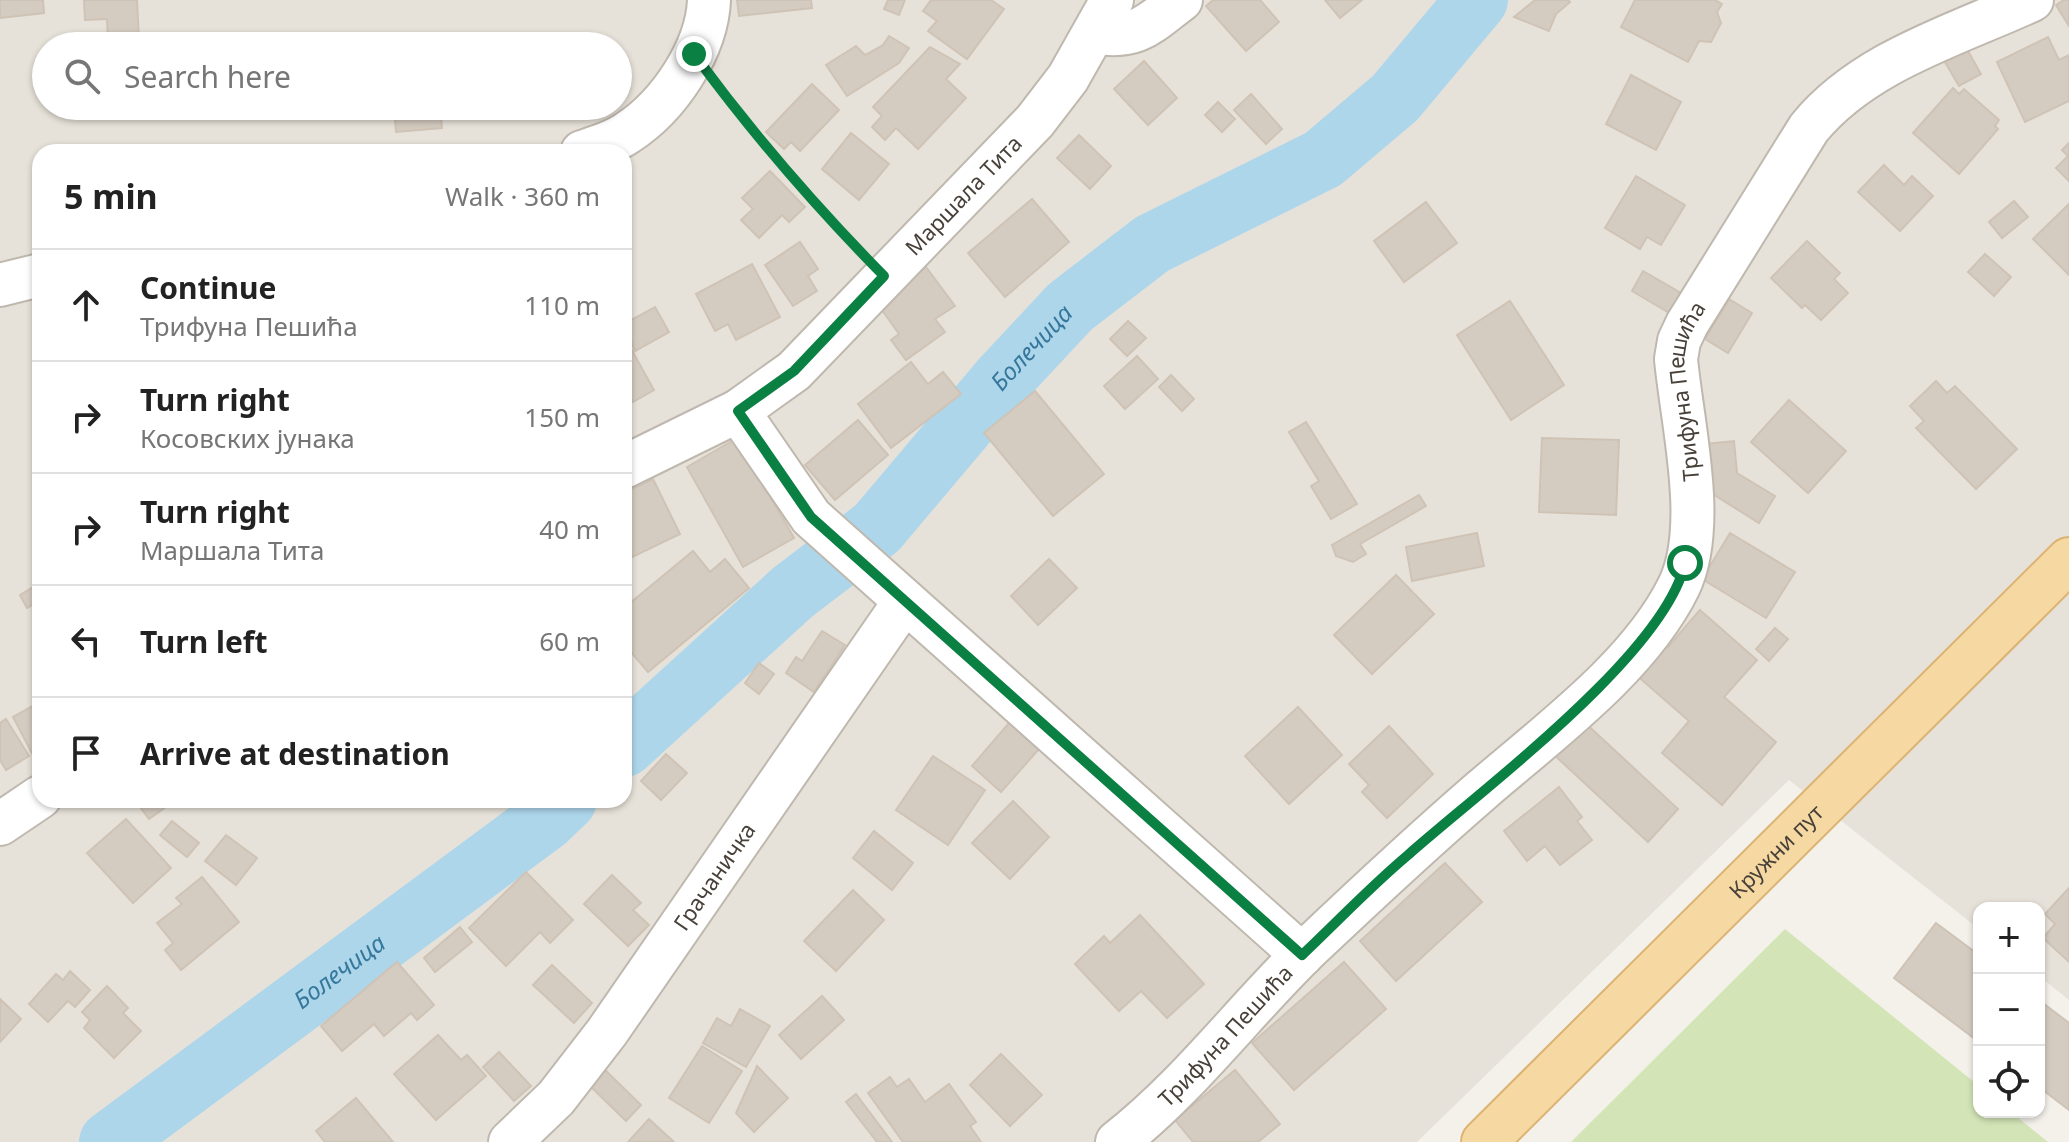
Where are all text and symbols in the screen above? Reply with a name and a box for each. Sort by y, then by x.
search box [32,32,632,120]
route end [676,36,712,72]
icon: search [60,54,104,98]
text: Search here [124,56,291,97]
street label: Маршала Тита [898,128,1028,261]
text: 5 min [64,173,158,219]
text: Walk · 360 m [445,178,600,214]
text: Continue [140,267,276,308]
icon: ahead [64,283,108,327]
text: 110 m [524,287,600,323]
street label: Трифуна Пешића [1660,295,1712,483]
water label: Болечица [982,296,1080,397]
text: Трифуна Пешића [140,308,358,344]
text: Turn right [140,379,290,420]
icon: right [64,395,108,439]
text: 150 m [524,399,600,435]
text: Косовских јунака [140,420,355,456]
text: Turn right [140,491,290,532]
icon: right [64,507,108,551]
text: 40 m [539,511,600,547]
text: Маршала Тита [140,532,324,568]
route start [1667,545,1703,581]
icon: left [64,619,108,663]
text: Turn left [140,621,268,662]
text: 60 m [539,623,600,659]
icon: arrive [64,731,108,775]
text: Arrive at destination [140,733,450,774]
street label: Кружни пут [1722,797,1829,904]
street label: Грачаничка [666,816,762,936]
map controls [1973,902,2045,1118]
button: + [1973,902,2045,974]
water label: Болечица [286,925,392,1016]
street label: Трифуна Пешића [1151,957,1299,1113]
button: − [1973,974,2045,1046]
button: locate [1973,1046,2045,1118]

